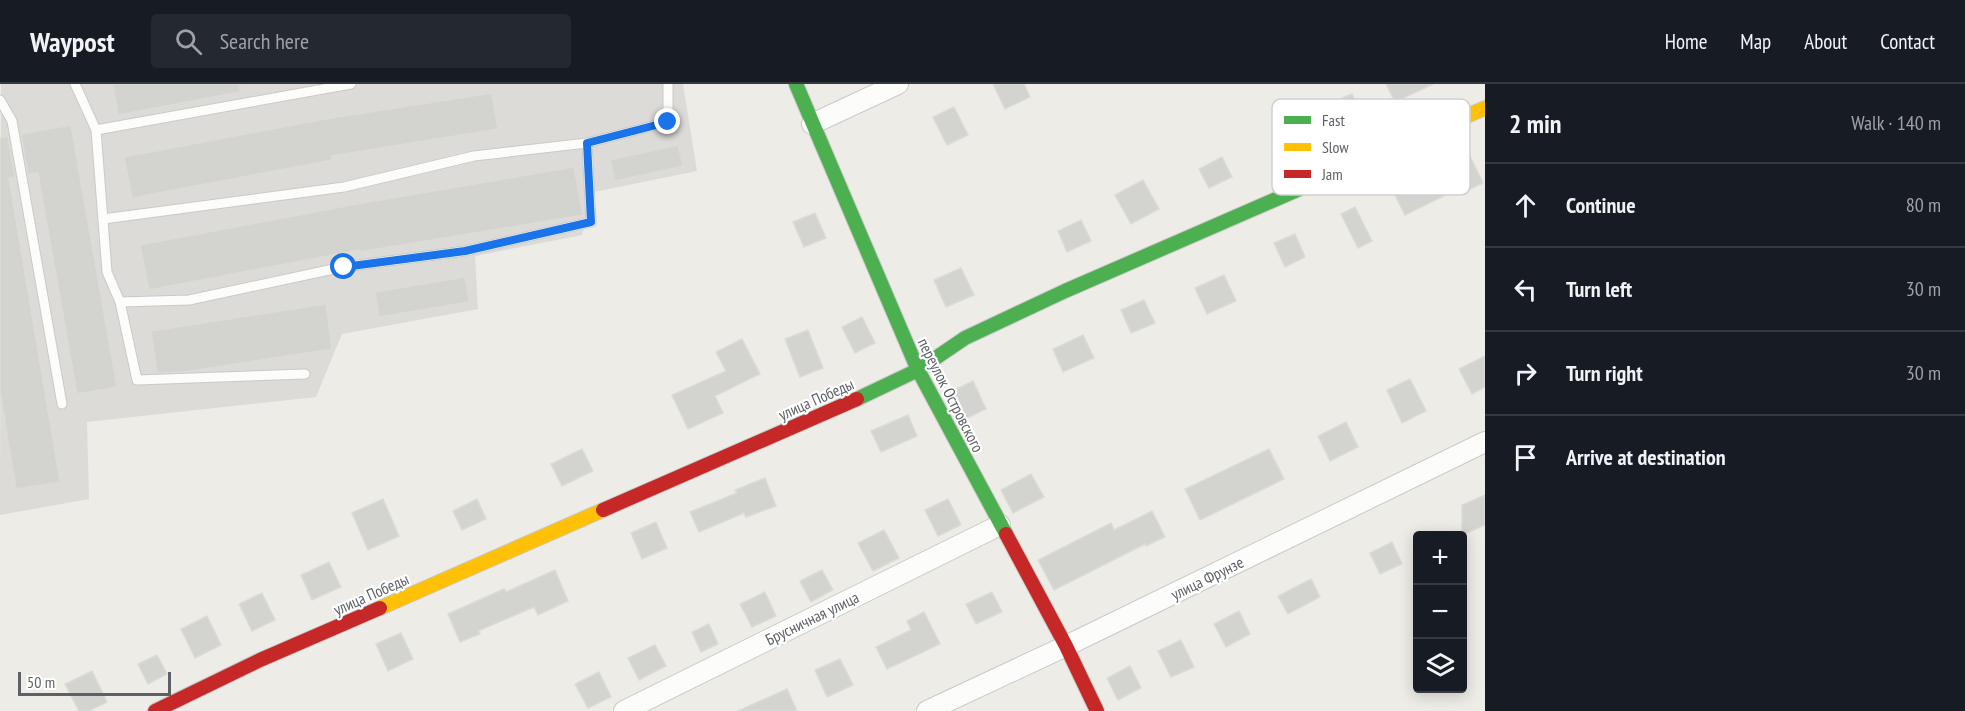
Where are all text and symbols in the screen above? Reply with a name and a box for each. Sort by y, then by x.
search box [151,14,571,68]
text: Waypost [30,23,115,60]
icon: search [172,25,205,58]
text: Search here [220,27,309,55]
text: Home [1665,28,1707,55]
text: Map [1740,28,1771,55]
text: About [1804,28,1847,55]
text: Contact [1880,28,1935,55]
legend [1272,99,1470,195]
text: 2 min [1509,107,1562,140]
route end [654,108,680,134]
text: Fast [1322,110,1345,130]
text: Walk · 140 m [1851,110,1941,136]
text: Slow [1322,137,1349,157]
text: Jam [1321,164,1343,184]
icon: ahead [1509,189,1542,222]
text: Continue [1566,191,1636,219]
text: 80 m [1906,192,1941,218]
route start [330,253,356,279]
icon: left [1509,273,1542,306]
text: Turn left [1566,275,1632,303]
text: 30 m [1906,276,1941,302]
street label: переулок Островского [914,335,988,456]
icon: right [1509,357,1542,390]
text: Turn right [1566,359,1643,387]
text: 30 m [1906,360,1941,386]
street label: улица Победы [775,374,857,424]
icon: arrive [1509,441,1542,474]
text: Arrive at destination [1566,443,1726,471]
map controls [1413,531,1467,693]
button: + [1413,531,1467,585]
street label: улица Фрунзе [1167,552,1247,604]
street label: улица Победы [330,569,412,619]
button: − [1413,585,1467,639]
street label: Брусничная улица [762,587,862,649]
button: layers [1413,639,1467,693]
scale bar [18,669,171,696]
text: 50 m [27,672,55,692]

